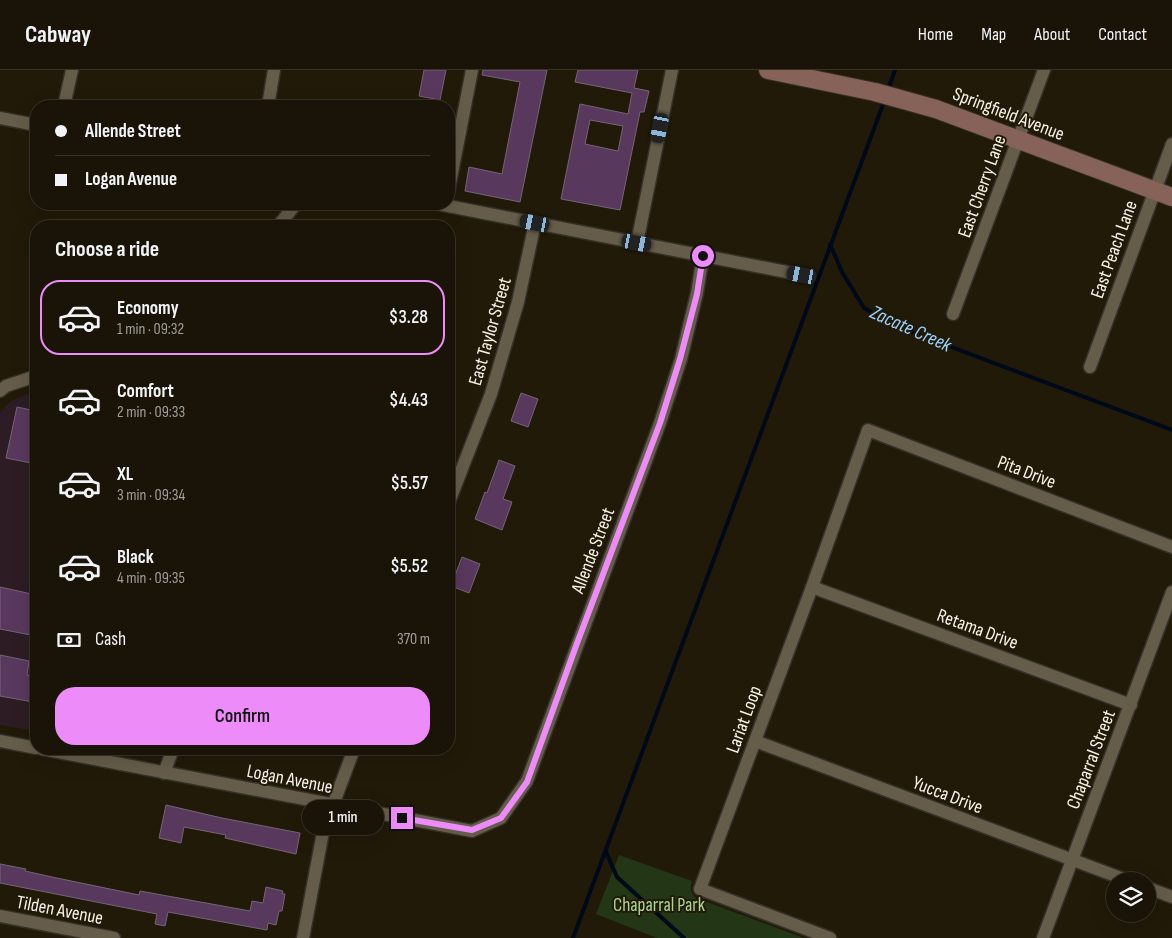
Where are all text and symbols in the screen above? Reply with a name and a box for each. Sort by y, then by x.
text: Cabway [25,20,91,49]
text: Home [918,24,953,45]
text: Map [981,24,1006,45]
text: About [1034,24,1070,45]
text: Contact [1098,24,1147,45]
street label: Springfield Avenue [949,83,1067,146]
car [649,112,670,144]
text: Allende Street [85,120,181,143]
street label: East Cherry Lane [953,132,1012,241]
text: Logan Avenue [85,168,177,191]
street label: East Peach Lane [1086,197,1143,302]
car [518,213,551,233]
car [620,233,653,253]
text: Choose a ride [55,236,159,263]
route start [692,245,714,267]
car [785,265,818,285]
street label: East Taylor Street [464,274,517,388]
icon: car [57,295,102,340]
text: Economy [117,297,179,320]
water label: Zacate Creek [865,300,955,358]
text: $3.28 [389,306,428,329]
text: 1 min · 09:32 [117,320,184,339]
icon: car [57,378,102,423]
text: Comfort [117,380,174,403]
text: $4.43 [389,389,428,412]
text: 2 min · 09:33 [117,403,185,422]
street label: Pita Drive [994,451,1059,494]
icon: car [57,461,102,506]
text: XL [117,463,133,486]
text: $5.57 [390,472,428,495]
text: 3 min · 09:34 [117,486,185,505]
street label: Allende Street [566,504,620,598]
icon: car [57,544,102,589]
text: Black [117,546,154,569]
text: $5.52 [390,555,428,578]
text: 4 min · 09:35 [117,569,185,588]
street label: Retama Drive [934,604,1021,655]
icon: cash [55,626,83,654]
text: Cash [95,628,126,651]
text: 370 m [397,630,430,649]
street label: Lariat Loop [722,683,767,756]
button: Confirm [55,687,430,745]
street label: Chaparral Street [1062,707,1121,812]
street label: Logan Avenue [245,760,335,799]
street label: Yucca Drive [909,771,986,819]
callout: 1 min [302,800,384,836]
route end [391,807,413,829]
text: 1 min [328,808,358,827]
map controls [1106,872,1156,922]
button: layers [1106,872,1156,922]
street label: Tilden Avenue [14,891,105,930]
park label: Chaparral Park [613,894,706,917]

